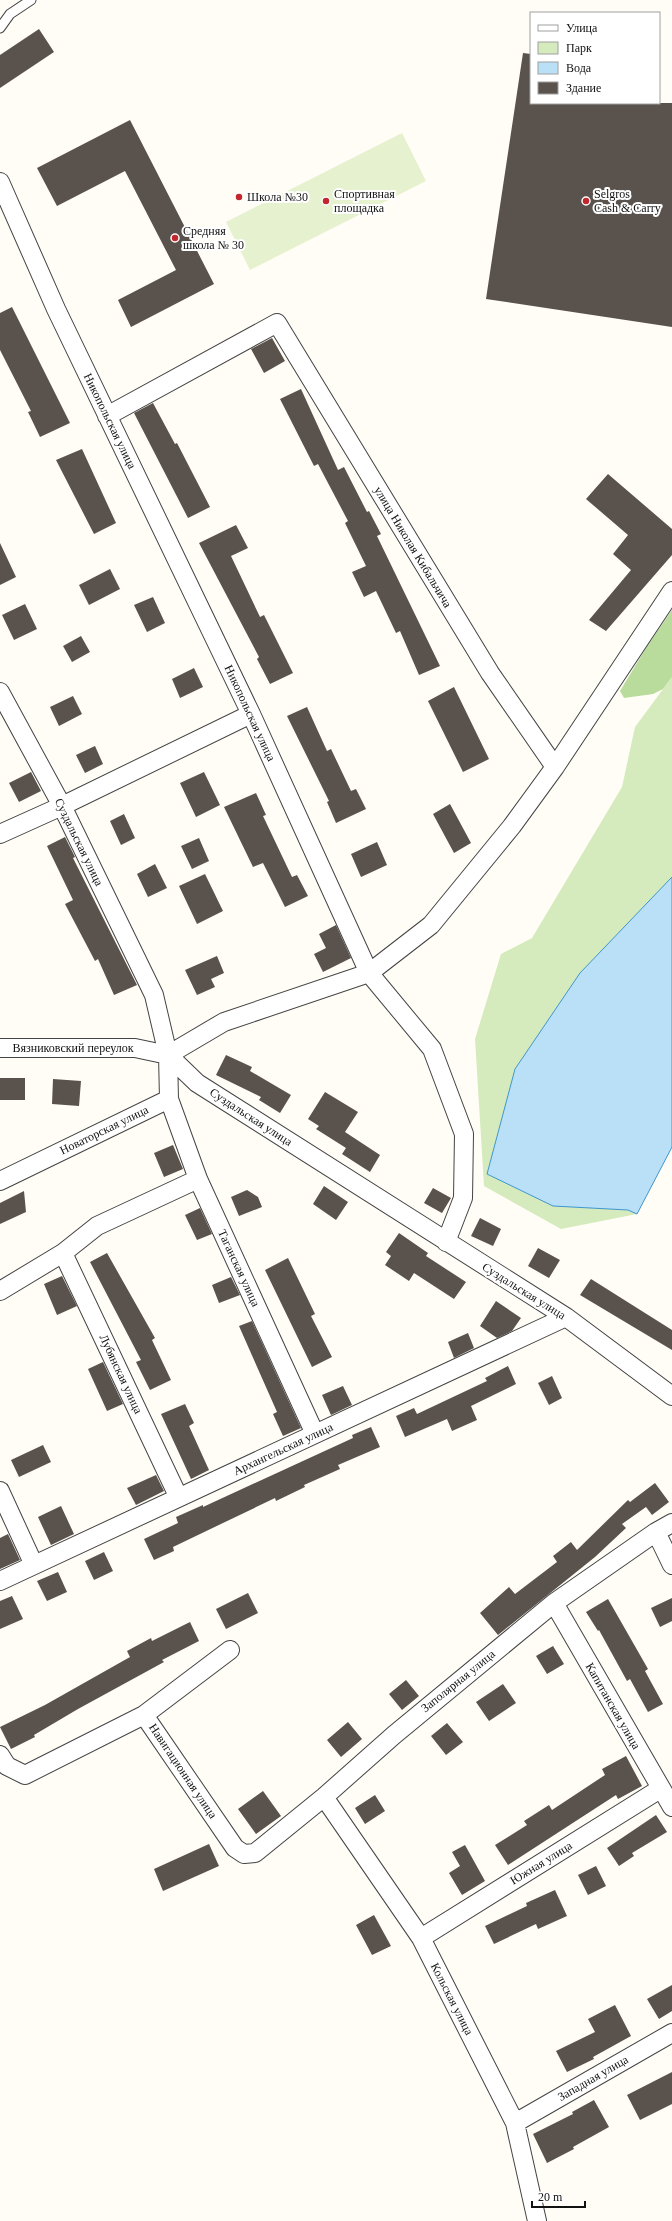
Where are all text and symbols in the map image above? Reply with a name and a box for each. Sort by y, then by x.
legend [530,12,660,104]
text: Улица [566,21,598,35]
text: Парк [566,41,592,55]
text: Вода [566,61,592,75]
text: Здание [566,81,601,95]
place label: Спортивная площадка [334,187,395,215]
place label: Selgros Cash & Carry [594,187,661,215]
place label: Школа №30 [247,190,308,204]
marker: Школа №30 [234,192,244,202]
marker: Спортивная площадка [321,196,331,206]
marker: Selgros Cash & Carry [581,196,591,206]
place label: Средняя школа № 30 [183,224,244,252]
marker: Средняя школа № 30 [170,233,180,243]
street label: Никопольская улица [81,371,139,472]
street label: улица Николая Кибальчича [371,484,455,611]
street label: Никопольская улица [222,663,279,764]
street label: Суздальская улица [52,796,107,889]
street label: Вязниковский переулок [13,1041,134,1055]
street label: Суздальская улица [207,1085,295,1149]
street label: Новаторская улица [57,1102,151,1157]
street label: Таганская улица [215,1227,263,1309]
street label: Суздальская улица [480,1260,569,1323]
street label: Лубянская улица [97,1332,146,1416]
street label: Архангельская улица [231,1419,336,1478]
street label: Заполярная улица [418,1647,498,1715]
street label: Капитанская улица [583,1660,644,1752]
street label: Навигационная улица [146,1721,220,1822]
street label: Южная улица [507,1838,575,1888]
street label: Кольская улица [428,1961,477,2038]
street label: Западная улица [555,2052,631,2104]
scale bar [532,2183,585,2209]
text: 20 m [538,2190,563,2204]

